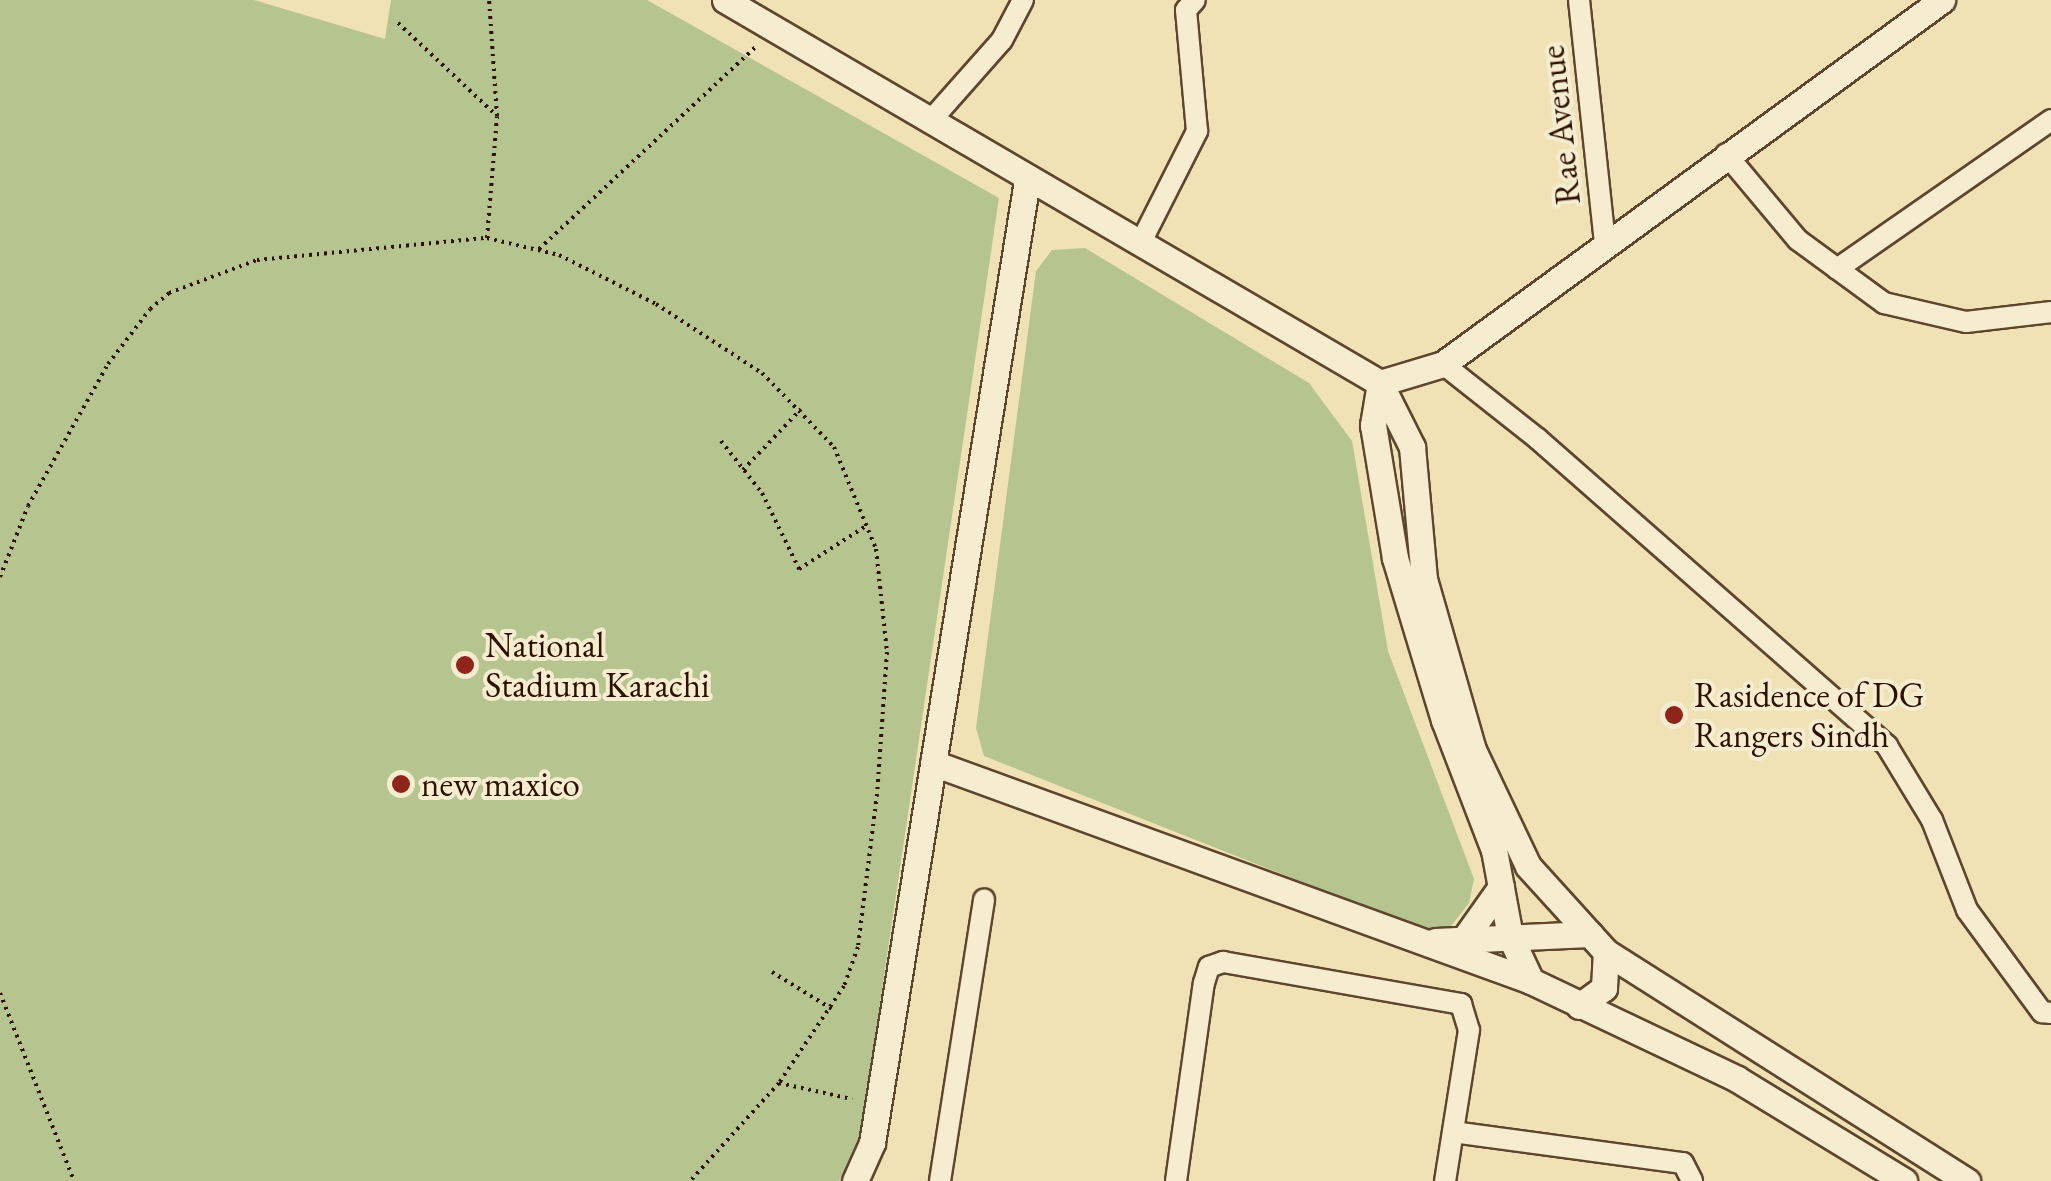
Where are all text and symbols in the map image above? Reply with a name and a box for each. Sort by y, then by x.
street label: Rae Avenue [1531,43,1589,207]
place label: National Stadium Karachi [485,624,709,706]
marker: National Stadium Karachi [454,654,476,676]
place label: Rasidence of DG Rangers Sindh [1694,674,1924,756]
marker: Rasidence of DG Rangers Sindh [1663,704,1685,726]
place label: new maxico [421,763,580,805]
marker: new maxico [390,773,412,795]

